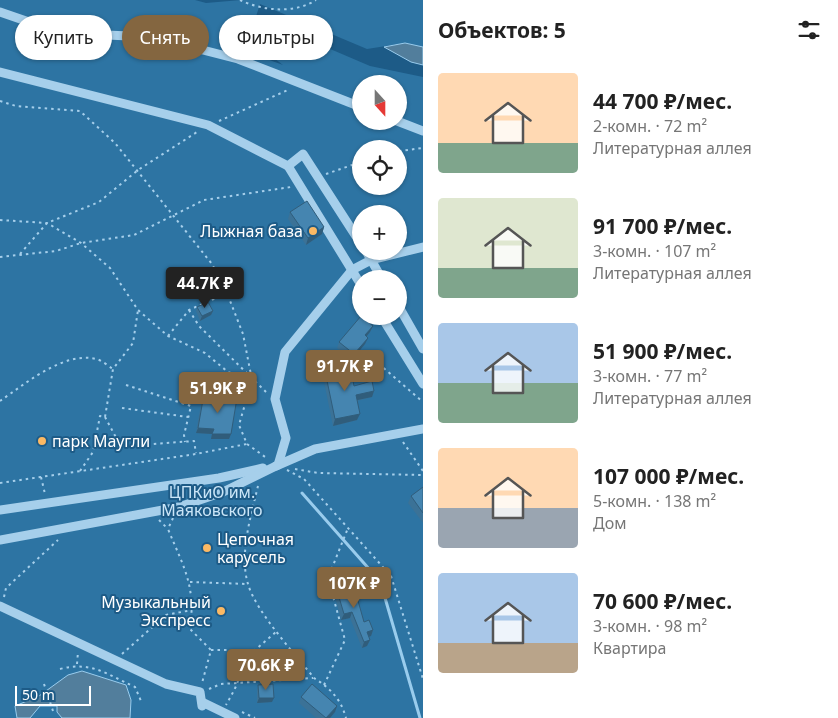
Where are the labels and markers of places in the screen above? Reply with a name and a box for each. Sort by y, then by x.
place label: Лыжная база [200,220,303,242]
marker: Лыжная база [307,225,319,237]
pin: 44.7K ₽ [159,266,251,309]
pin: 91.7K ₽ [299,350,391,392]
pin: 51.9K ₽ [172,372,264,414]
place label: парк Маугли [52,430,150,452]
marker: парк Маугли [36,435,48,447]
place label: Цепочная карусель [217,528,294,568]
marker: Цепочная карусель [201,542,213,554]
pin: 107K ₽ [313,566,395,609]
place label: Музыкальный Экспресс [101,591,211,631]
marker: Музыкальный Экспресс [215,605,227,617]
pin: 70.6K ₽ [220,648,312,691]

